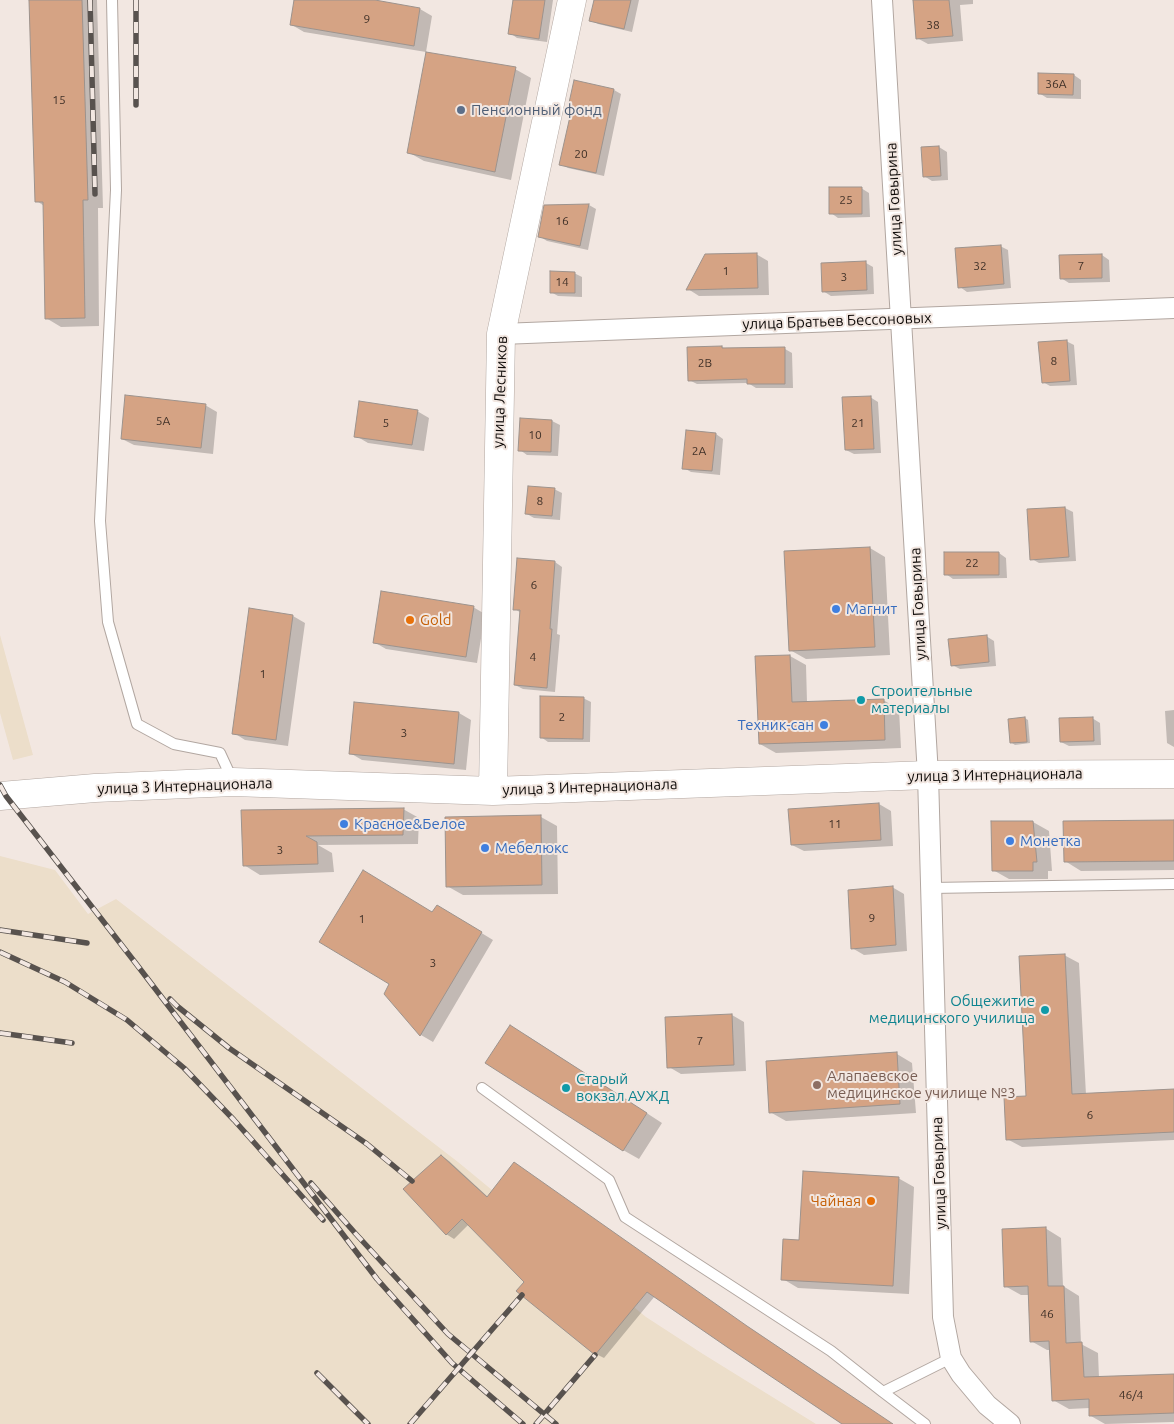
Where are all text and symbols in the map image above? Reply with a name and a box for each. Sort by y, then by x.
house number: 9 [364,12,370,26]
house number: 38 [926,18,940,32]
house number: 36А [1045,77,1067,91]
house number: 15 [52,93,66,107]
place label: Пенсионный фонд [471,101,602,119]
marker: Пенсионный фонд [455,104,467,116]
street label: улица Говырина [882,142,906,256]
house number: 20 [574,147,588,161]
house number: 25 [839,193,853,207]
house number: 16 [555,214,569,228]
house number: 32 [973,259,987,273]
house number: 7 [1078,259,1084,273]
house number: 1 [723,264,729,278]
house number: 3 [841,270,847,284]
house number: 14 [555,275,569,289]
street label: улица Братьев Бессоновых [742,309,932,333]
street label: улица Лесников [489,336,511,448]
house number: 8 [1051,354,1057,368]
house number: 2В [698,356,712,370]
house number: 5А [156,414,170,428]
house number: 5 [383,416,389,430]
house number: 21 [851,416,865,430]
house number: 10 [528,428,542,442]
house number: 2А [692,444,706,458]
house number: 8 [537,494,543,508]
street label: улица Говырина [906,547,930,661]
house number: 22 [965,556,979,570]
house number: 6 [531,578,537,592]
place label: Магнит [846,600,897,618]
marker: Магнит [830,603,842,615]
place label: Gold [420,611,451,629]
marker: Gold [404,614,416,626]
house number: 4 [530,650,536,664]
house number: 1 [260,667,266,681]
place label: Строительные материалы [871,682,973,717]
marker: Строительные материалы [855,694,867,706]
house number: 2 [559,710,565,724]
place label: Техник-сан [738,716,814,734]
marker: Техник-сан [818,719,830,731]
house number: 3 [401,726,407,740]
street label: улица 3 Интернационала [907,764,1083,786]
street label: улица 3 Интернационала [97,774,273,798]
street label: улица 3 Интернационала [502,775,678,799]
place label: Красное&Белое [354,815,466,833]
house number: 11 [828,817,842,831]
marker: Красное&Белое [338,818,350,830]
place label: Монетка [1020,832,1081,850]
marker: Монетка [1004,835,1016,847]
place label: Мебелюкс [495,839,568,857]
marker: Мебелюкс [479,842,491,854]
house number: 3 [277,843,283,857]
house number: 9 [869,911,875,925]
house number: 1 [359,912,365,926]
house number: 3 [430,956,436,970]
place label: Общежитие медицинского училища [869,992,1035,1027]
marker: Общежитие медицинского училища [1039,1004,1051,1016]
house number: 7 [697,1034,703,1048]
place label: Алапаевское медицинское училище №3 [827,1067,1016,1102]
place label: Старый вокзал АУЖД [576,1070,669,1105]
marker: Алапаевское медицинское училище №3 [811,1079,823,1091]
marker: Старый вокзал АУЖД [560,1082,572,1094]
house number: 6 [1087,1108,1093,1122]
street label: улица Говырина [928,1116,950,1230]
place label: Чайная [811,1192,861,1210]
marker: Чайная [865,1195,877,1207]
house number: 46 [1040,1307,1054,1321]
house number: 46/4 [1119,1388,1143,1402]

